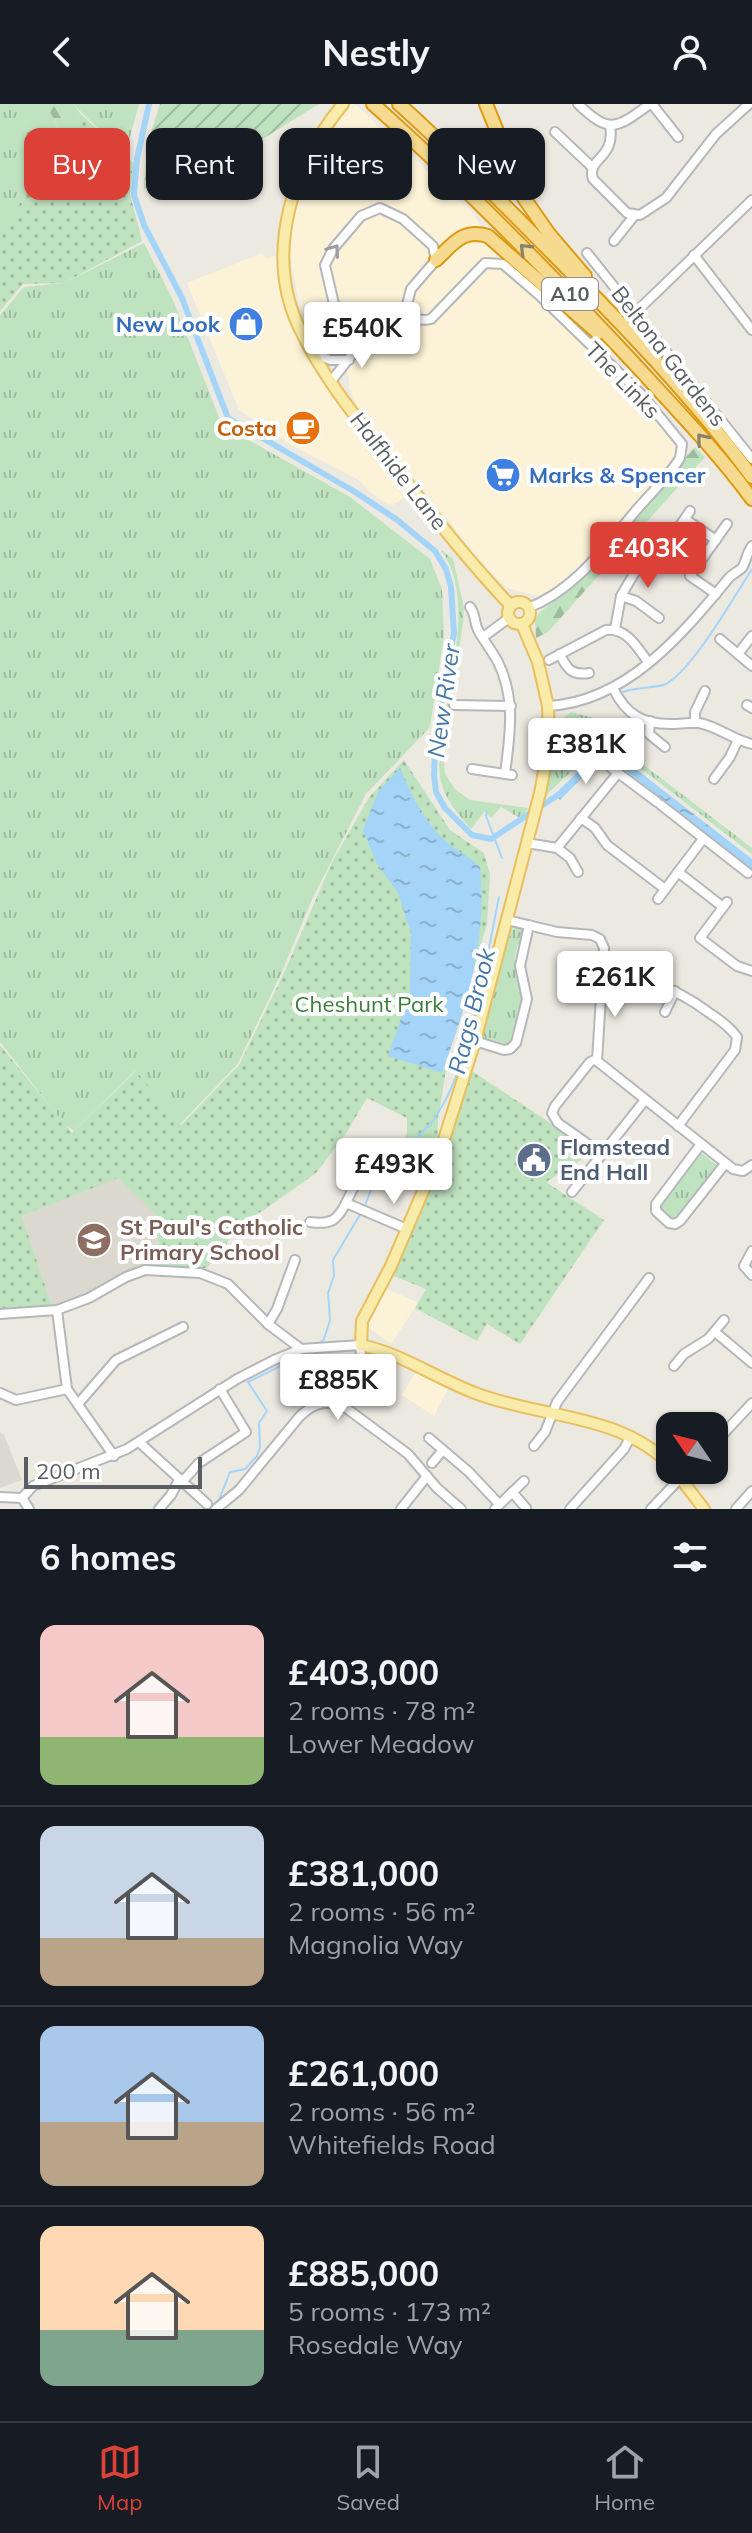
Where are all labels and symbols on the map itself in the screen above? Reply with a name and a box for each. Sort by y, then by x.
one-way arrow [520,243,534,258]
one-way arrow [324,244,339,258]
road number: A10 [542,278,598,310]
street label: Beltona Gardens [606,280,732,432]
pin: £540K [306,302,418,370]
shop icon: New Look [227,305,265,343]
place label: New Look [116,310,221,338]
street label: The Links [580,336,666,424]
street label: Halfhide Lane [344,407,454,535]
cafe icon: Costa [284,409,322,447]
place label: Costa [217,414,277,442]
one-way arrow [697,433,712,448]
supermarket icon: Marks & Spencer [484,456,522,494]
place label: Marks & Spencer [529,461,706,489]
pin: £403K [592,522,704,590]
water label: New River [420,641,466,760]
pin: £381K [530,718,642,786]
water label: Rags Brook [441,944,501,1077]
pin: £261K [559,951,671,1019]
park label: Cheshunt Park [294,990,444,1018]
place label: Flamstead End Hall [560,1133,670,1186]
pin: £493K [338,1138,450,1206]
public building icon: Flamstead End Hall [515,1141,553,1179]
place label: St Paul's Catholic Primary School [120,1213,303,1266]
school or university icon: St Paul's Catholic Primary School [75,1221,113,1259]
pin: £885K [282,1354,394,1422]
north arrow [656,1412,728,1484]
scale bar [24,1453,202,1489]

